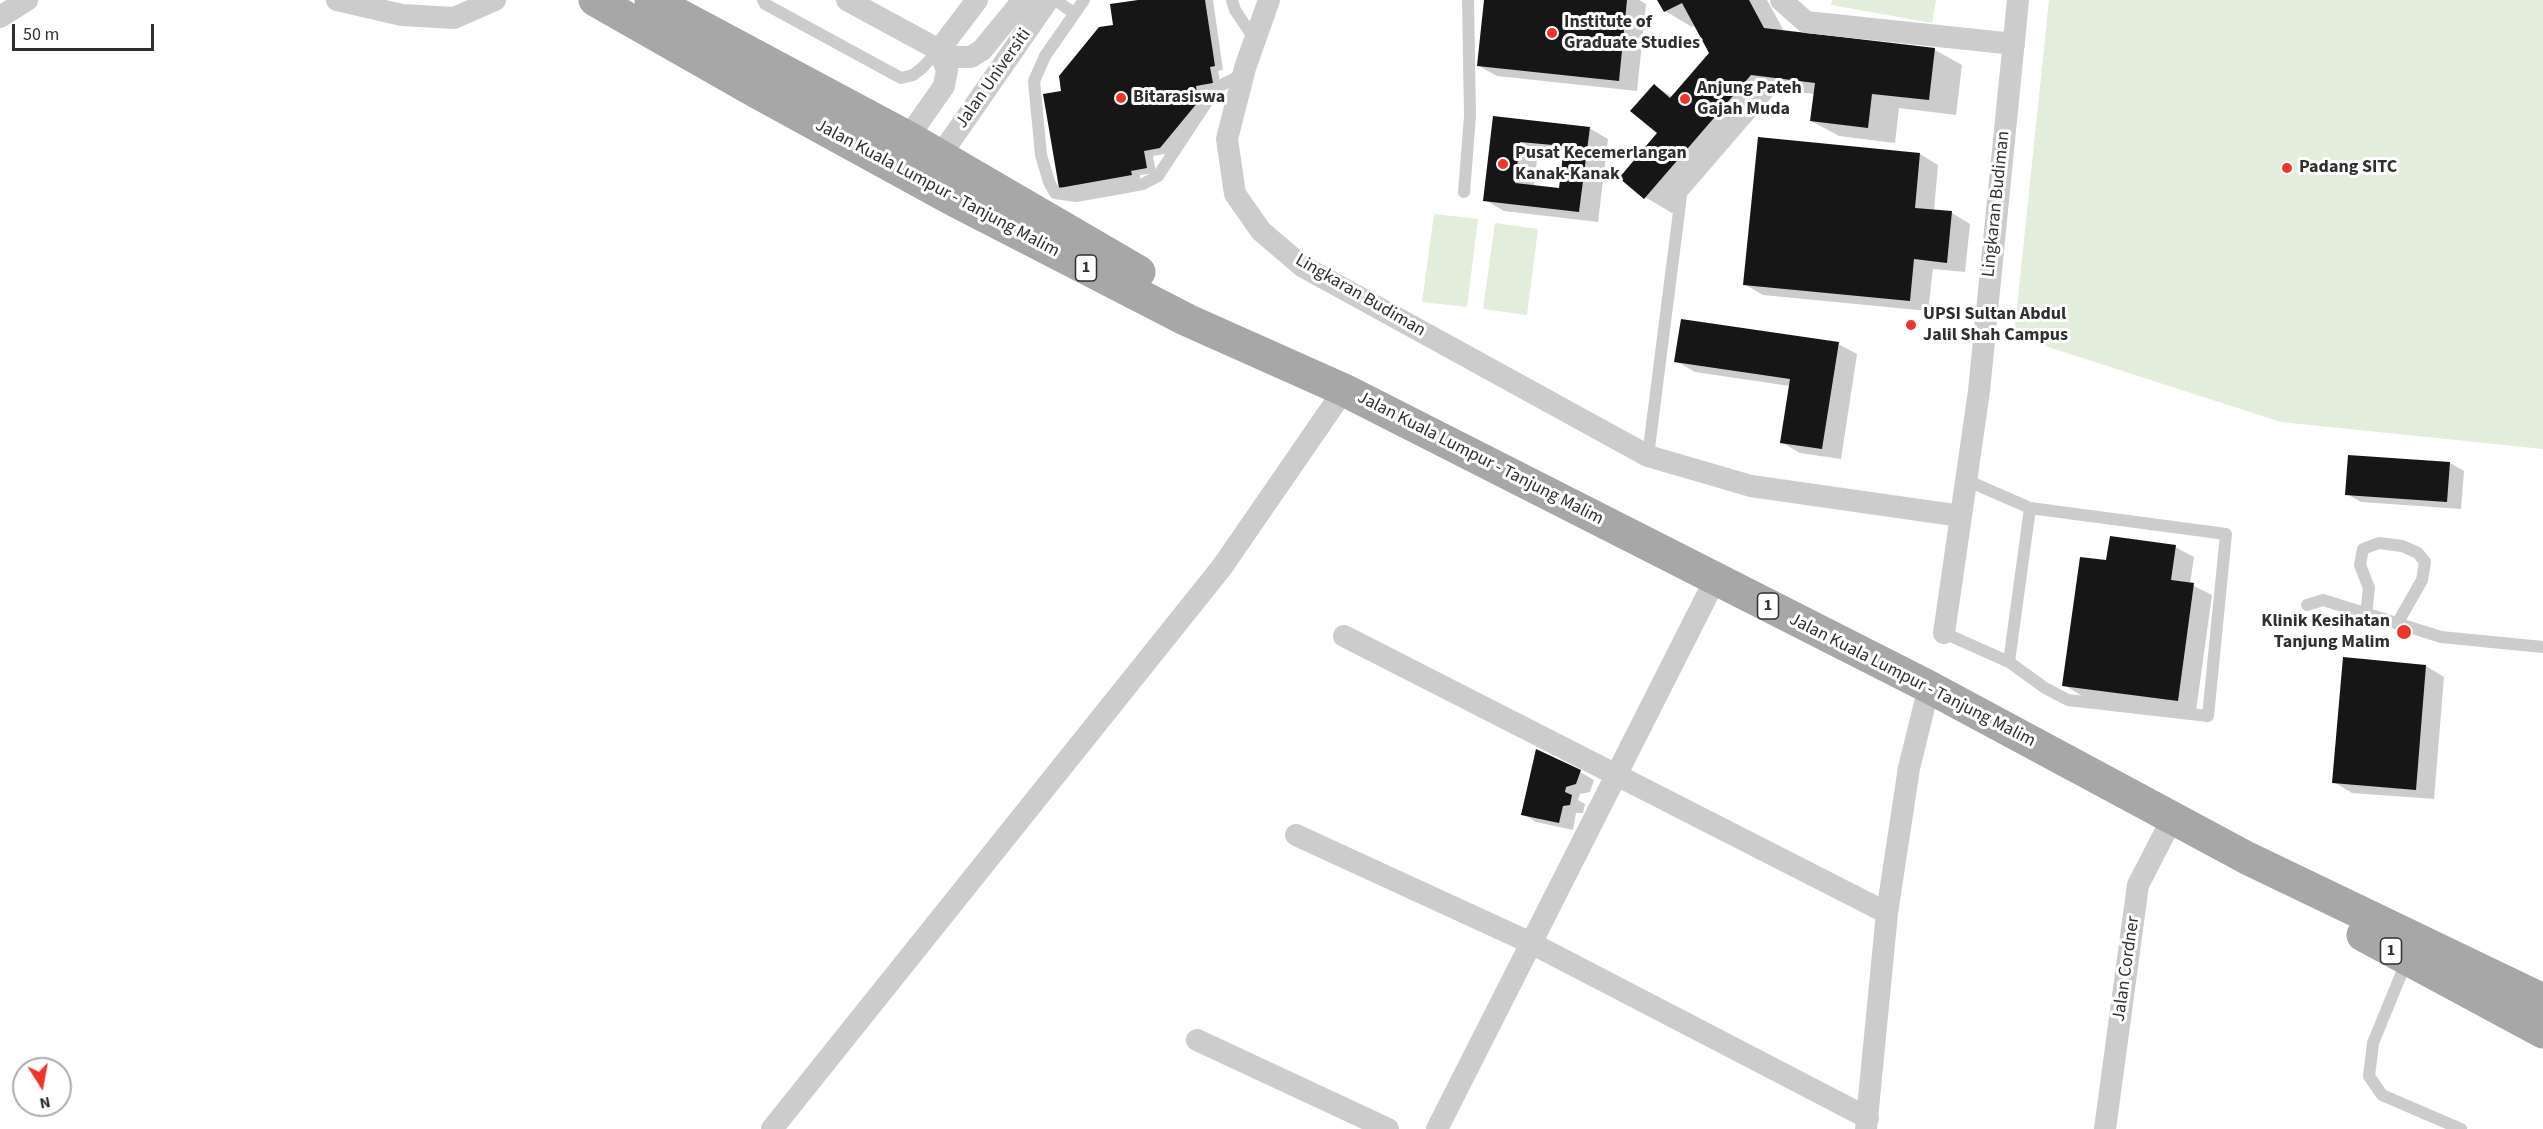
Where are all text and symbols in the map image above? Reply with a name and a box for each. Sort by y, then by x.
scale bar [15,12,158,50]
place label: Institute of Graduate Studies [1564,12,1700,54]
text: 50 m [23,22,59,47]
street label: Jalan Universiti [952,25,1036,133]
marker: Institute of Graduate Studies [1545,26,1559,40]
place label: Anjung Pateh Gajah Muda [1697,78,1802,121]
place label: Bitarasiswa [1133,87,1225,109]
marker: Bitarasiswa [1114,91,1128,105]
marker: Anjung Pateh Gajah Muda [1678,92,1692,106]
street label: Jalan Kuala Lumpur - Tanjung Malim [811,115,1063,263]
street label: Lingkaran Budiman [1979,130,2015,278]
place label: Pusat Kecemerlangan Kanak-Kanak [1515,143,1687,186]
marker: Pusat Kecemerlangan Kanak-Kanak [1496,157,1510,171]
place label: Padang SITC [2299,157,2397,179]
marker: Padang SITC [2280,161,2294,175]
street label: Lingkaran Budiman [1291,250,1429,342]
road number: 1 [1076,255,1096,281]
place label: UPSI Sultan Abdul Jalil Shah Campus [1923,304,2068,346]
marker: UPSI Sultan Abdul Jalil Shah Campus [1904,318,1918,332]
street label: Jalan Kuala Lumpur - Tanjung Malim [1353,387,1607,531]
road number: 1 [1758,593,1778,619]
street label: Jalan Kuala Lumpur - Tanjung Malim [1785,609,2039,753]
place label: Klinik Kesihatan Tanjung Malim [2261,611,2390,654]
marker: Klinik Kesihatan Tanjung Malim [2395,623,2413,641]
street label: Jalan Cordner [2109,915,2145,1023]
road number: 1 [2380,938,2402,964]
north arrow [12,1057,72,1117]
text: N [38,1091,52,1115]

